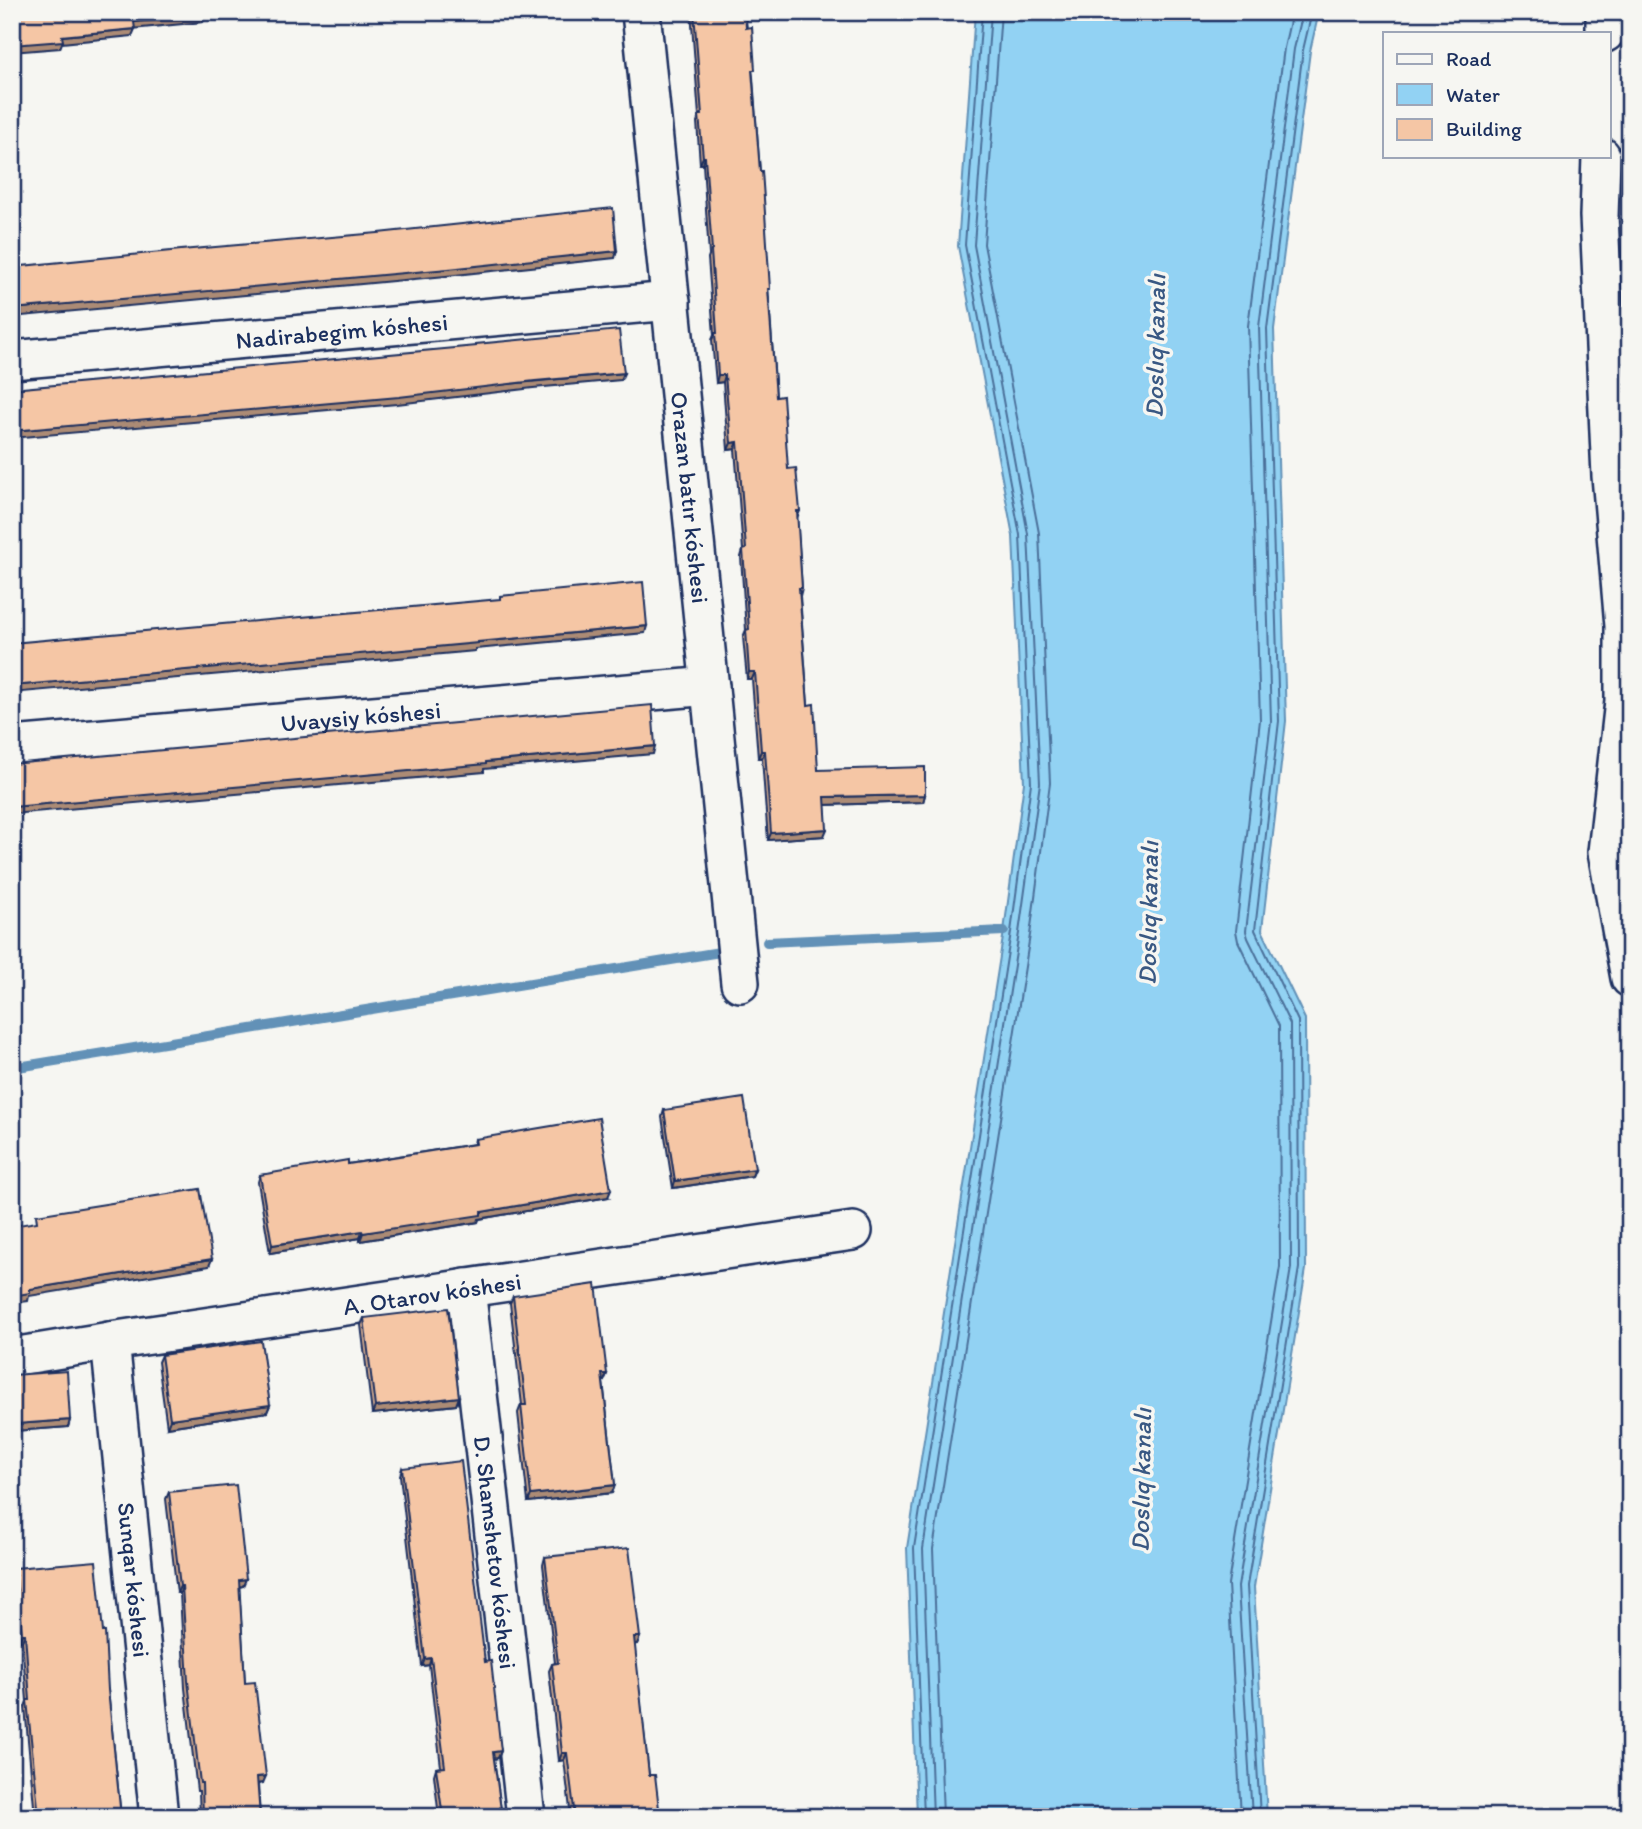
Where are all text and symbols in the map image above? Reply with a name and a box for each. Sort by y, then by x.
legend [1383,32,1610,158]
text: Road [1446,46,1492,71]
text: Water [1446,82,1500,107]
text: Building [1446,116,1522,141]
water label: Doslıq kanalı [1138,273,1172,418]
street label: Nadirabegim kóshesi [234,307,449,354]
street label: Orazan batır kóshesi [665,390,716,605]
street label: Uvaysiy kóshesi [279,695,442,737]
water label: Doslıq kanalı [1131,840,1165,985]
street label: A. Otarov kóshesi [341,1266,523,1321]
water label: Doslıq kanalı [1124,1407,1158,1552]
street label: D. Shamshetov kóshesi [468,1434,524,1671]
street label: Sunqar kóshesi [112,1501,157,1659]

